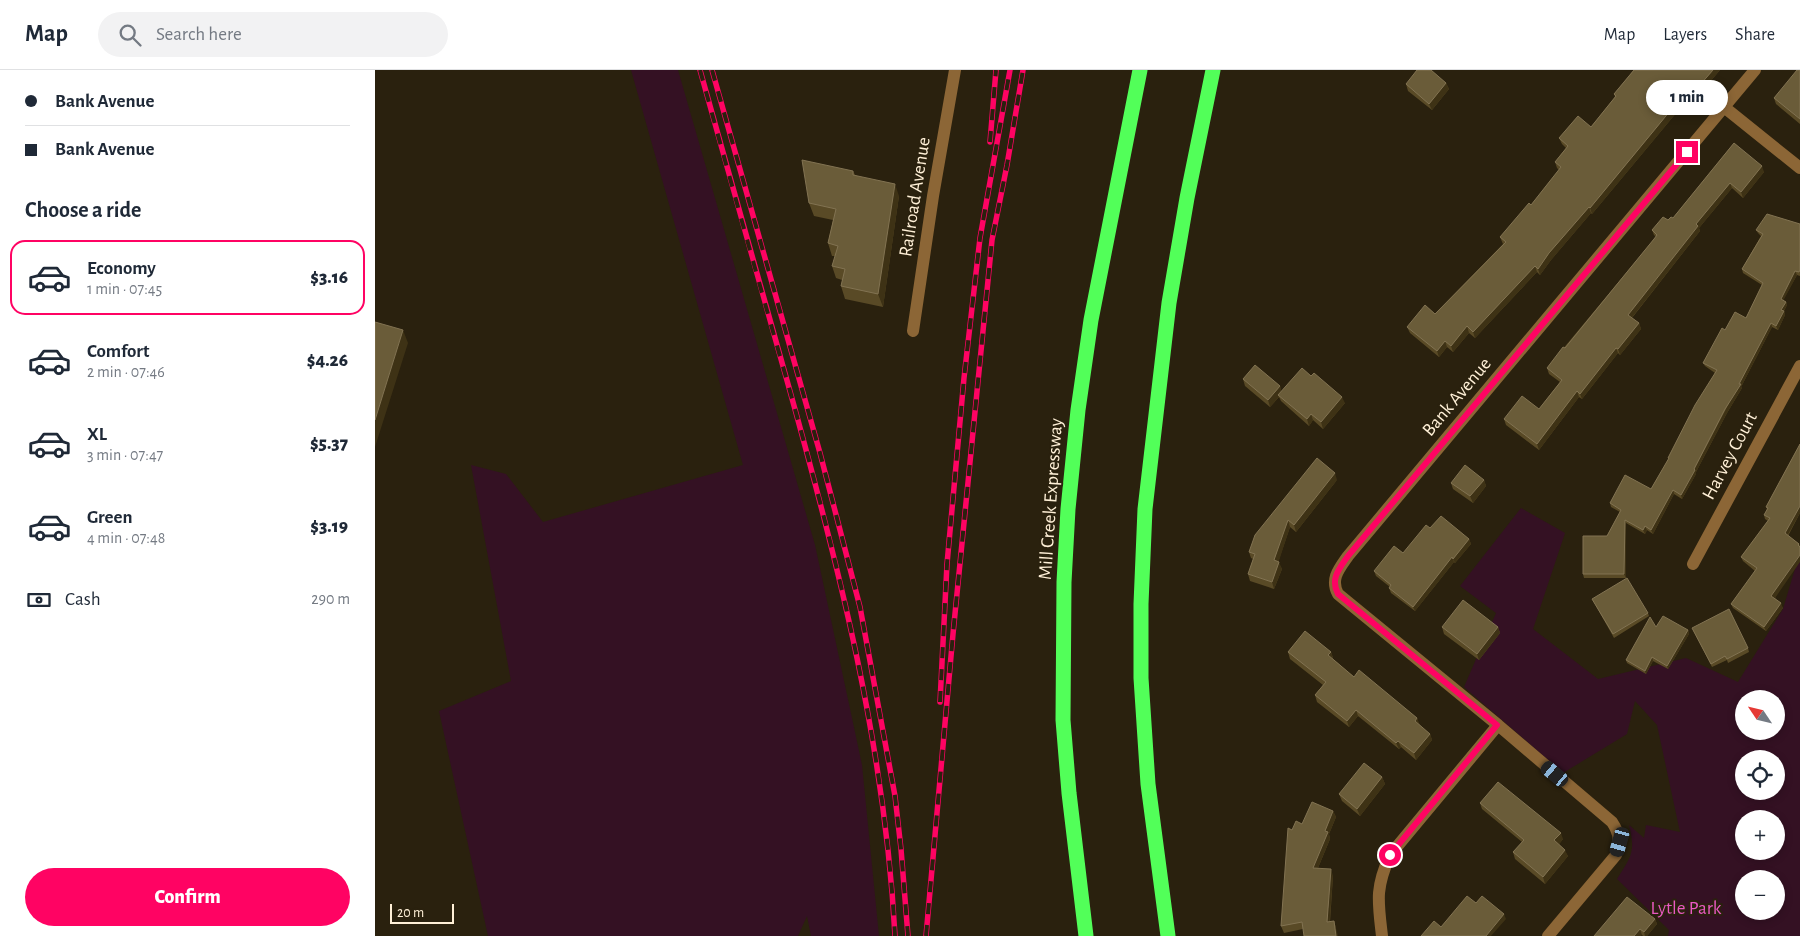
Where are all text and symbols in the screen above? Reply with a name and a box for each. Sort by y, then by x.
search box [98,12,448,57]
icon: search [116,21,144,49]
text: Map [25,22,68,46]
text: Search here [156,25,242,44]
text: Map [1604,26,1635,44]
text: Layers [1663,26,1707,44]
text: Share [1735,26,1775,44]
callout: 1 min [1646,79,1728,114]
text: 1 min [1670,89,1704,105]
text: Bank Avenue [55,92,154,111]
street label: Railroad Avenue [896,136,934,258]
text: Bank Avenue [55,140,154,159]
route end [1676,141,1698,163]
text: Choose a ride [25,199,141,221]
icon: car [27,255,72,300]
text: Economy [87,259,156,278]
text: $3.16 [310,268,348,287]
text: 1 min · 07:45 [87,281,162,297]
icon: car [27,338,72,383]
text: Comfort [87,342,149,361]
text: $4.26 [307,351,348,370]
street label: Bank Avenue [1419,354,1495,440]
text: 2 min · 07:46 [87,364,165,380]
street label: Harvey Court [1699,409,1761,503]
street label: Mill Creek Expressway [1036,418,1066,580]
icon: car [27,421,72,466]
text: XL [87,425,107,444]
text: $5.37 [310,434,348,453]
text: 3 min · 07:47 [87,447,163,463]
icon: car [27,504,72,549]
text: Green [87,508,133,527]
text: $3.19 [310,517,348,536]
text: 4 min · 07:48 [87,530,165,546]
icon: cash [25,586,53,614]
text: Cash [65,590,101,609]
text: 290 m [311,591,350,607]
north arrow [1735,690,1785,740]
map controls [1735,690,1785,920]
button: locate [1735,750,1785,800]
car [1538,759,1571,789]
button: + [1735,810,1785,860]
car [1608,826,1631,858]
route start [1379,844,1401,866]
button: Confirm [25,868,350,926]
button: − [1735,870,1785,920]
park label: Lytle Park [1650,899,1722,918]
scale bar [390,901,454,924]
text: 20 m [397,906,424,920]

